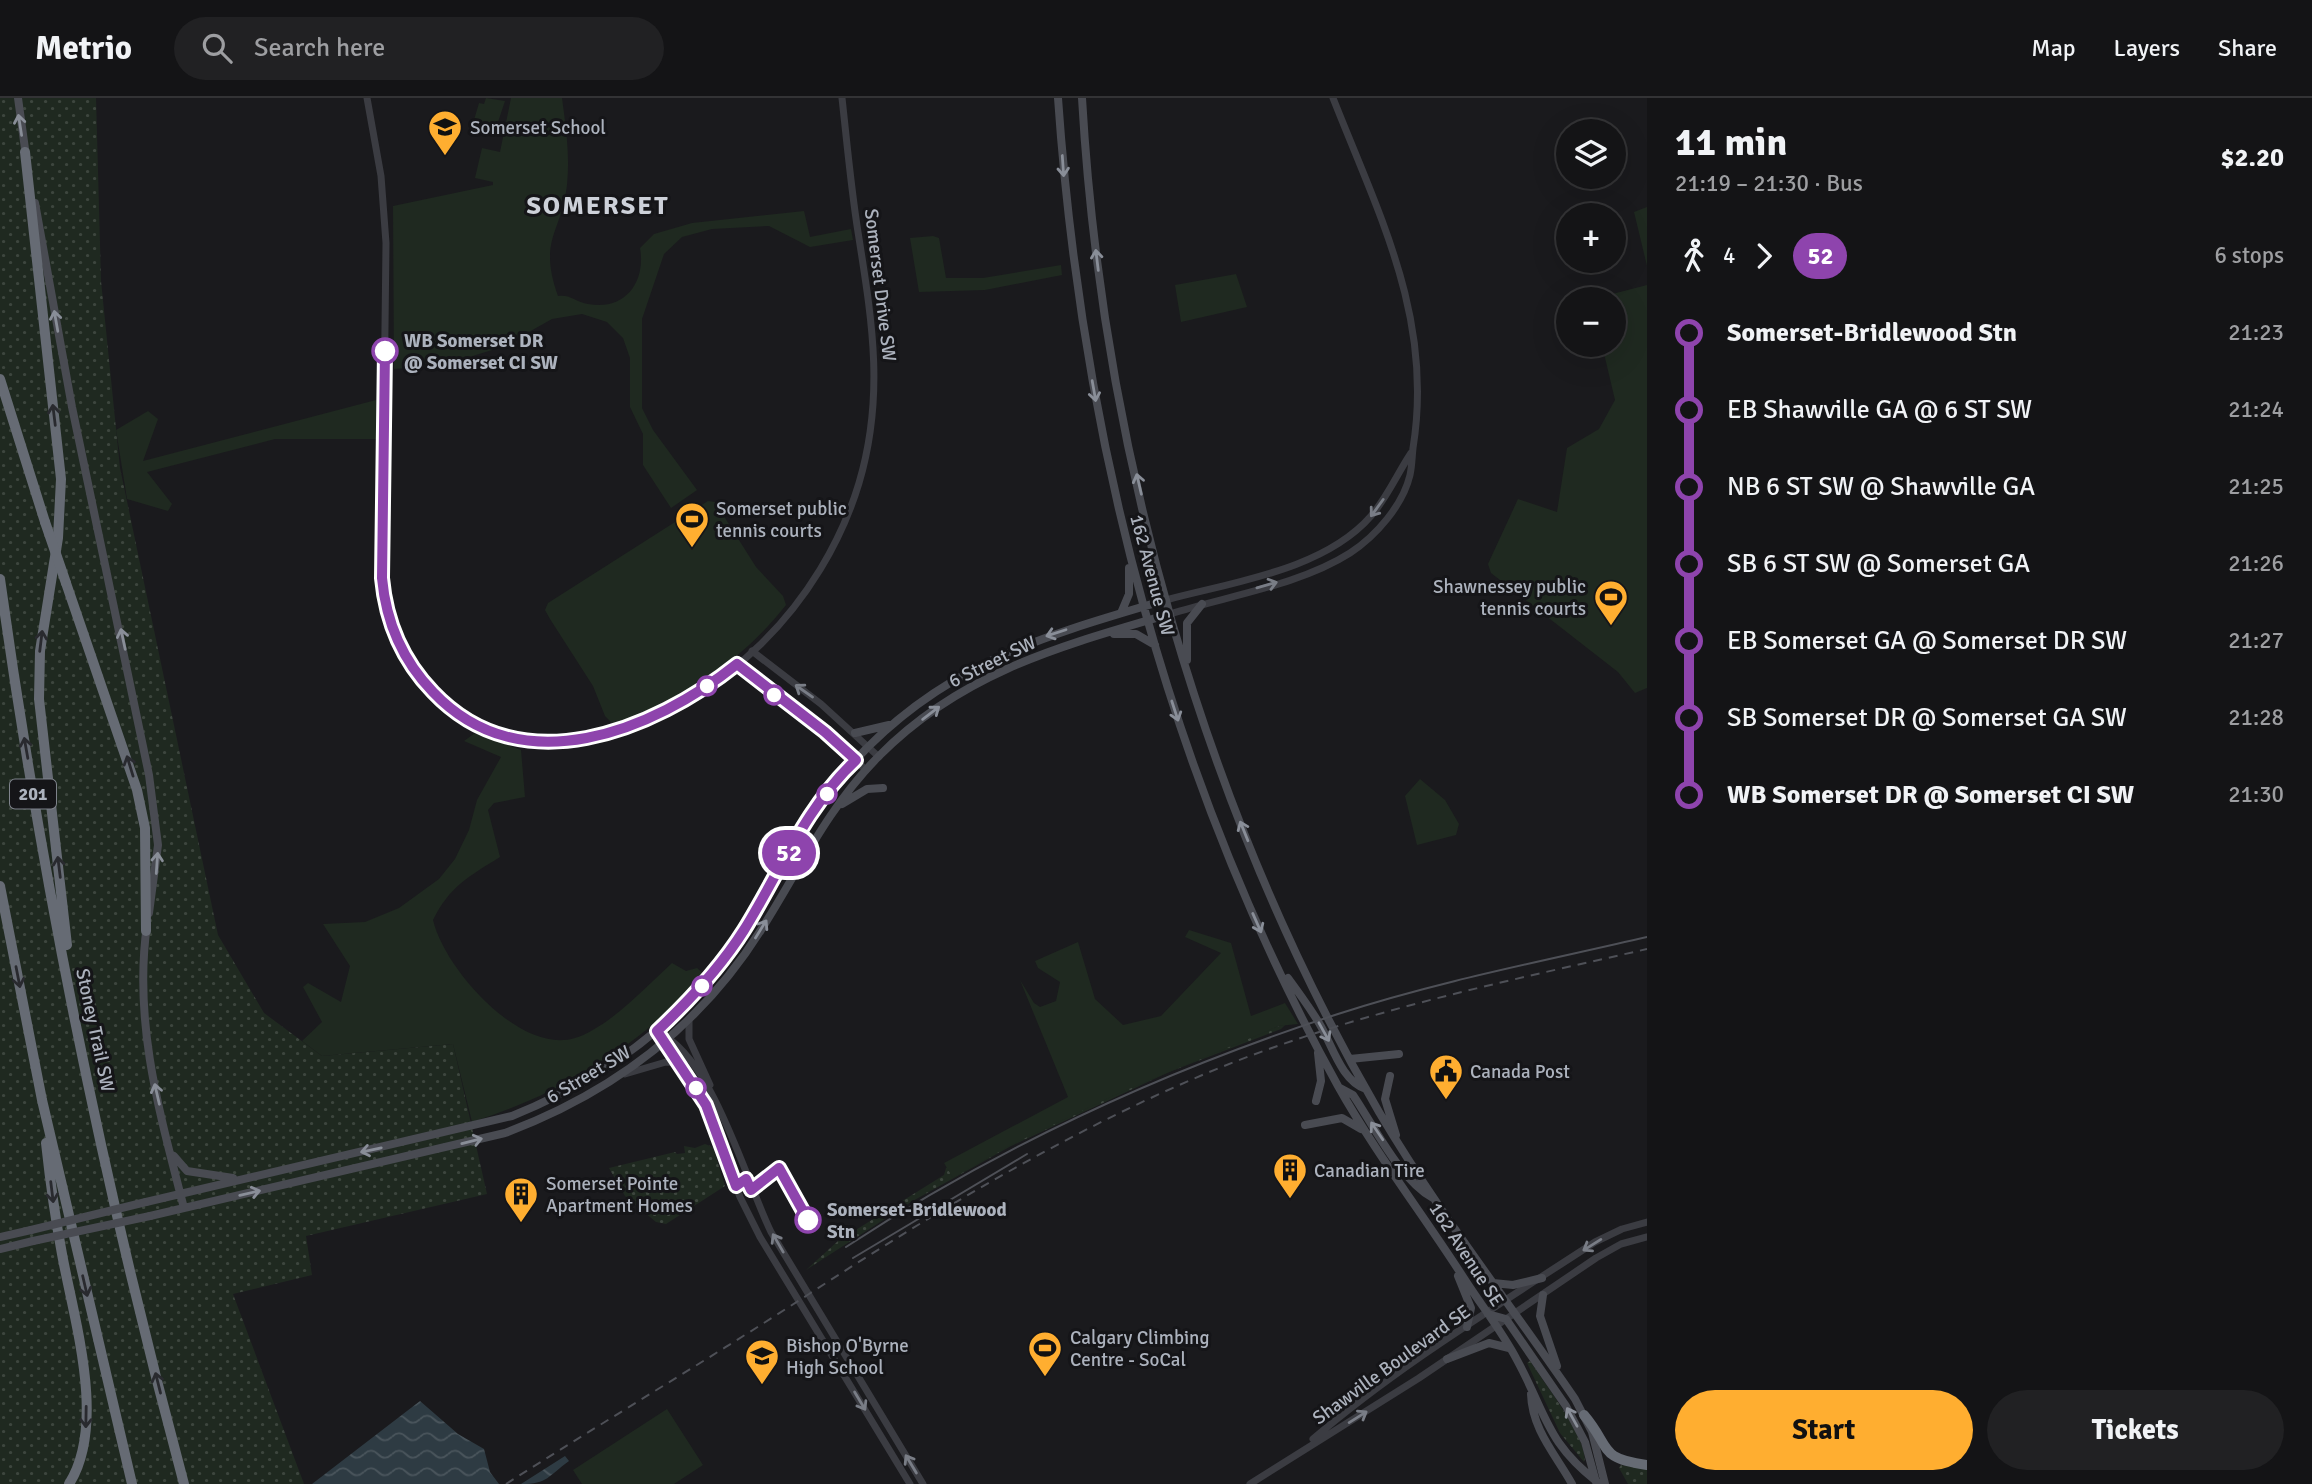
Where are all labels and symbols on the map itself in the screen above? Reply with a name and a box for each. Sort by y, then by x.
school or university icon: Somerset School [426,108,464,157]
one-way arrow [13,114,26,137]
place label: Somerset School [470,116,606,140]
one-way arrow [1057,154,1070,177]
district label: SOMERSET [527,190,669,222]
street label: Somerset Drive SW [859,207,901,363]
one-way arrow [1090,250,1103,272]
one-way arrow [49,310,62,333]
place label: WB Somerset DR @ Somerset CI SW [404,329,558,375]
marker: WB Somerset DR @ Somerset CI SW [372,338,398,364]
one-way arrow [1088,379,1101,402]
one-way arrow [48,405,61,427]
one-way arrow [1131,473,1145,496]
place label: Somerset public tennis courts [716,497,847,543]
one-way arrow [1370,498,1385,517]
sports icon: Somerset public tennis courts [673,500,711,549]
street label: 162 Avenue SW [1124,512,1180,639]
place label: Shawnessey public tennis courts [1433,575,1586,621]
one-way arrow [1255,578,1278,591]
sports icon: Shawnessey public tennis courts [1592,578,1630,627]
one-way arrow [1045,627,1067,640]
one-way arrow [115,628,129,651]
one-way arrow [35,630,48,653]
street label: 6 Street SW [945,630,1040,693]
unlabelled marker [697,676,717,696]
one-way arrow [795,684,814,699]
unlabelled marker [764,685,784,705]
one-way arrow [1170,699,1182,721]
one-way arrow [921,705,939,720]
one-way arrow [19,737,32,760]
one-way arrow [123,756,136,778]
road number: 201 [10,780,56,808]
unlabelled marker [817,784,837,804]
one-way arrow [1237,821,1250,843]
line badge: 52 [758,830,820,876]
one-way arrow [150,852,163,875]
one-way arrow [52,856,65,879]
one-way arrow [1251,912,1264,933]
one-way arrow [755,920,769,940]
one-way arrow [11,965,25,988]
street label: Stoney Trail SW [70,966,120,1094]
unlabelled marker [692,976,712,996]
one-way arrow [1317,1022,1331,1042]
street label: 6 Street SW [542,1040,635,1109]
public building icon: Canada Post [1427,1052,1465,1101]
place label: Canada Post [1470,1060,1570,1084]
unlabelled marker [686,1078,706,1098]
one-way arrow [150,1083,163,1106]
one-way arrow [1370,1122,1384,1142]
one-way arrow [460,1134,483,1147]
one-way arrow [360,1143,383,1157]
building icon: Canadian Tire [1271,1151,1309,1200]
place label: Canadian Tire [1314,1159,1425,1183]
place label: Somerset Pointe Apartment Homes [546,1172,693,1218]
building icon: Somerset Pointe Apartment Homes [502,1175,540,1224]
one-way arrow [45,1181,58,1203]
one-way arrow [238,1186,261,1199]
place label: Somerset-Bridlewood Stn [827,1198,1007,1244]
street label: 162 Avenue SE [1423,1198,1509,1311]
marker: Somerset-Bridlewood Stn [795,1207,821,1233]
one-way arrow [770,1234,784,1254]
one-way arrow [1582,1238,1602,1252]
one-way arrow [79,1274,92,1297]
street label: Shawville Boulevard SE [1308,1300,1475,1430]
place label: Calgary Climbing Centre - SoCal [1070,1326,1209,1372]
sports icon: Calgary Climbing Centre - SoCal [1026,1329,1064,1378]
place label: Bishop O'Byrne High School [786,1334,909,1380]
school or university icon: Bishop O'Byrne High School [743,1337,781,1386]
one-way arrow [151,1372,164,1395]
one-way arrow [853,1390,867,1410]
one-way arrow [80,1405,93,1428]
one-way arrow [1565,1407,1578,1428]
one-way arrow [1348,1410,1368,1424]
one-way arrow [903,1454,917,1474]

